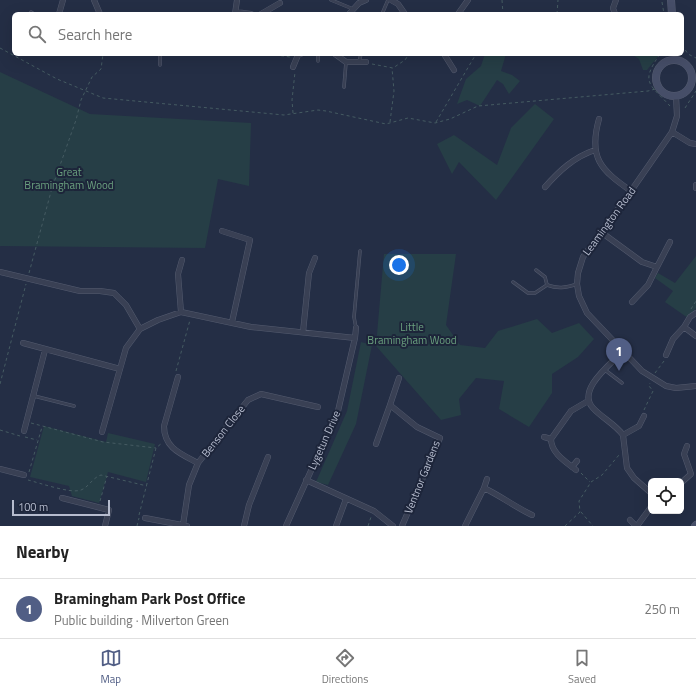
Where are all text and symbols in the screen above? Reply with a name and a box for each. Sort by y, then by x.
search box [12,12,684,56]
icon: search [26,23,48,45]
text: Search here [58,23,132,46]
park label: Great Bramingham Wood [24,164,114,193]
street label: Leamington Road [579,183,639,259]
your location [389,255,409,275]
park label: Little Bramingham Wood [367,319,457,348]
pin: 1 [606,338,632,371]
street label: Benson Close [197,401,249,461]
street label: Lygetun Drive [304,407,344,472]
street label: Ventnor Gardens [400,438,444,516]
map controls [648,478,684,514]
button: locate [648,478,684,514]
scale bar [12,498,110,517]
text: 100 m [18,499,48,515]
text: Nearby [16,539,69,565]
text: Bramingham Park Post Office [54,587,245,610]
text: 1 [25,599,33,619]
text: 250 m [644,599,680,619]
text: Public building · Milverton Green [54,610,229,630]
tab: Map [100,647,122,687]
tab: Directions [322,647,368,687]
tab: Saved [568,647,596,687]

